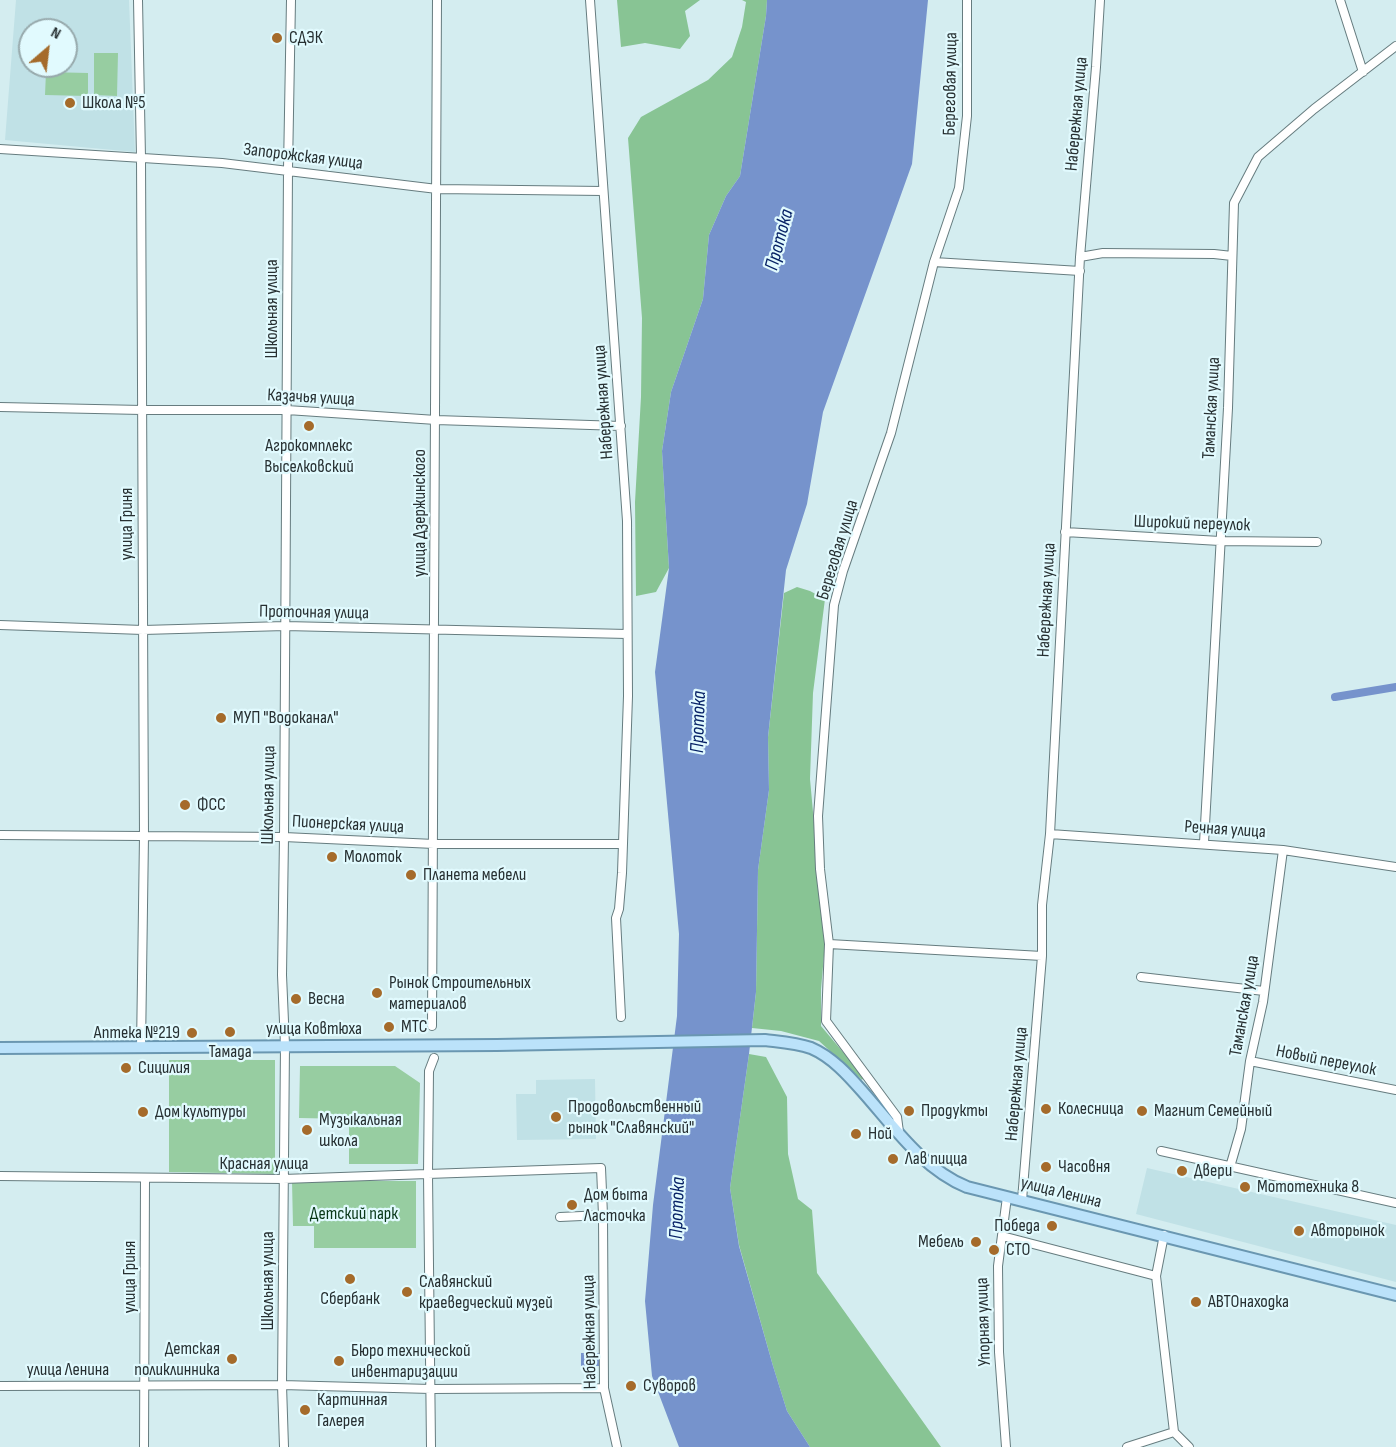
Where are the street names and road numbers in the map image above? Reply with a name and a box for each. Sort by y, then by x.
street label: Береговая улица [939,32,963,136]
street label: Набережная улица [1061,56,1093,172]
street label: Запорожская улица [242,139,364,175]
street label: Школьная улица [261,259,283,359]
street label: Набережная улица [589,344,619,460]
street label: Таманская улица [1199,356,1225,460]
street label: Казачья улица [267,385,355,411]
street label: улица Дзержинского [409,449,431,577]
street label: улица Гриня [116,488,138,560]
street label: Береговая улица [813,497,863,603]
street label: Широкий переулок [1133,511,1251,537]
street label: Набережная улица [1033,542,1061,658]
street label: Проточная улица [259,601,369,625]
street label: Школьная улица [257,745,281,845]
street label: Пионерская улица [291,811,405,839]
street label: Речная улица [1184,816,1266,844]
street label: Таманская улица [1225,954,1265,1058]
street label: улица Ковтюха [266,1018,362,1040]
street label: Набережная улица [1001,1026,1033,1142]
street label: Новый переулок [1274,1041,1378,1081]
street label: Красная улица [220,1153,308,1175]
street label: улица Ленина [1018,1173,1104,1213]
street label: Школьная улица [257,1231,279,1331]
street label: улица Гриня [119,1241,141,1313]
street label: Набережная улица [578,1274,602,1390]
street label: Упорная улица [972,1277,996,1367]
street label: улица Ленина [27,1359,109,1381]

